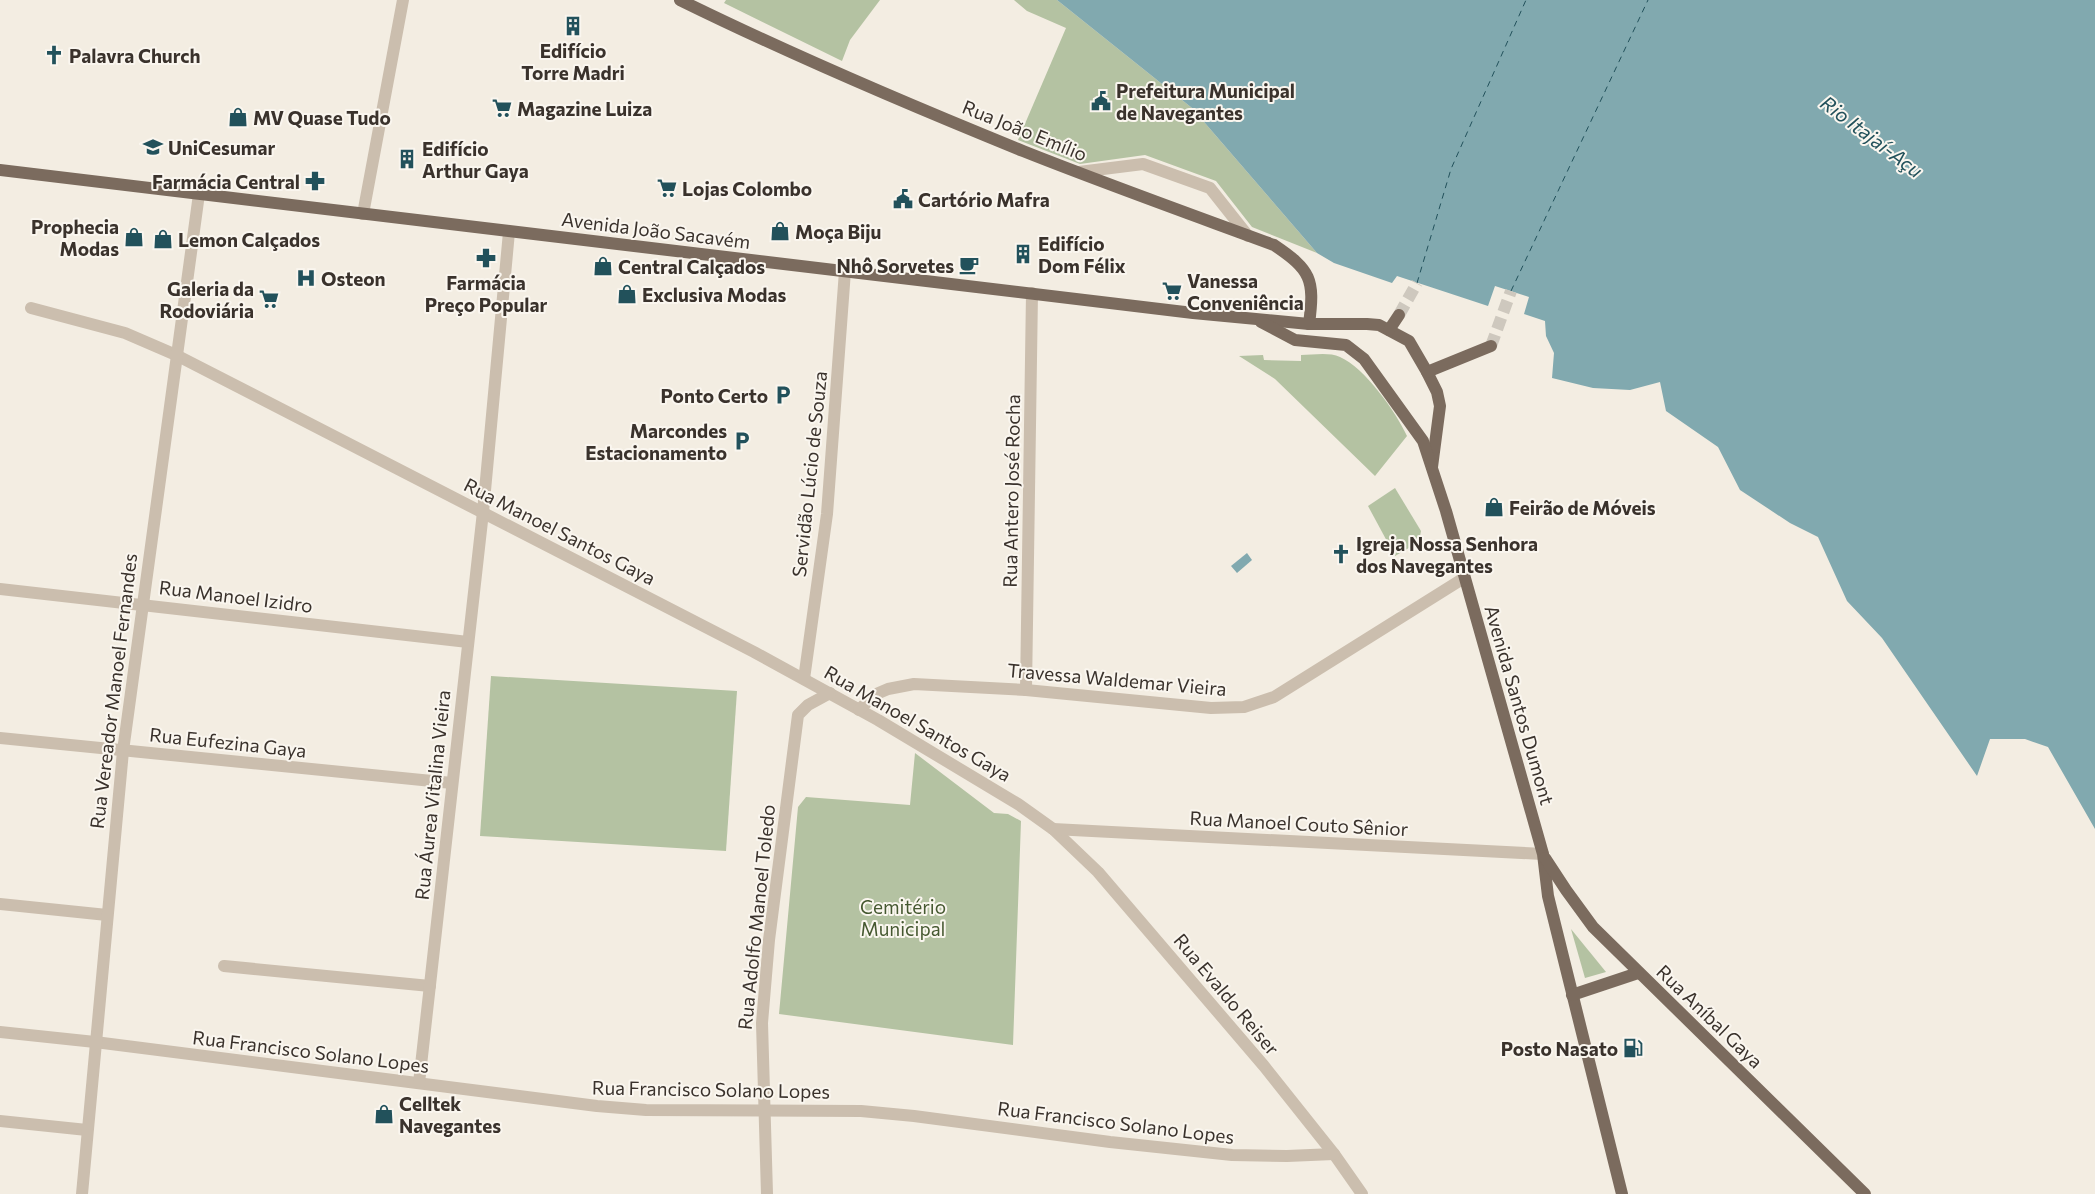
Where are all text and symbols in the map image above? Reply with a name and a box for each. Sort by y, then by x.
building icon: Edifício Torre Madri [562,15,584,37]
place label: Edifício Torre Madri [521,39,625,84]
church icon: Palavra Church [43,44,65,66]
place label: Palavra Church [69,44,200,67]
place label: Prefeitura Municipal de Navegantes [1116,79,1295,124]
public building icon: Prefeitura Municipal de Navegantes [1090,90,1112,112]
water label: Rio Itajaí-Açu [1816,90,1928,182]
street label: Rua João Emílio [959,95,1091,165]
supermarket icon: Magazine Luiza [491,97,513,119]
place label: Magazine Luiza [517,97,652,120]
shop icon: MV Quase Tudo [227,106,249,128]
place label: MV Quase Tudo [253,106,391,129]
school or university icon: UniCesumar [142,136,164,158]
place label: UniCesumar [168,136,275,159]
place label: Edifício Arthur Gaya [422,137,529,182]
building icon: Edifício Arthur Gaya [396,148,418,170]
place label: Farmácia Central [152,170,300,193]
pharmacy icon: Farmácia Central [304,170,326,192]
supermarket icon: Lojas Colombo [656,177,678,199]
place label: Lojas Colombo [682,177,812,200]
public building icon: Cartório Mafra [892,188,914,210]
place label: Cartório Mafra [918,188,1050,211]
street label: Avenida João Sacavém [560,207,752,253]
place label: Prophecia Modas [31,215,119,260]
shop icon: Moça Biju [769,220,791,242]
place label: Moça Biju [795,220,881,243]
shop icon: Prophecia Modas [123,226,145,248]
shop icon: Lemon Calçados [152,228,174,250]
place label: Lemon Calçados [178,228,320,251]
place label: Edifício Dom Félix [1038,232,1126,277]
building icon: Edifício Dom Félix [1012,243,1034,265]
pharmacy icon: Farmácia Preço Popular [475,247,497,269]
place label: Nhô Sorvetes [837,254,954,277]
cafe icon: Nhô Sorvetes [958,254,980,276]
shop icon: Central Calçados [592,255,614,277]
place label: Central Calçados [618,255,765,278]
hospital icon: Osteon [295,267,317,289]
place label: Osteon [321,267,386,290]
place label: Vanessa Conveniência [1187,269,1304,314]
place label: Farmácia Preço Popular [425,271,547,316]
place label: Galeria da Rodoviária [159,277,254,322]
supermarket icon: Vanessa Conveniência [1161,280,1183,302]
shop icon: Exclusiva Modas [616,283,638,305]
place label: Exclusiva Modas [642,283,786,306]
supermarket icon: Galeria da Rodoviária [258,288,280,310]
street label: Servidão Lúcio de Souza [787,370,831,578]
place label: Ponto Certo [661,384,768,407]
parking icon: Ponto Certo [772,384,794,406]
street label: Rua Antero José Rocha [998,394,1024,588]
place label: Marcondes Estacionamento [585,419,727,464]
parking icon: Marcondes Estacionamento [731,430,753,452]
street label: Rua Manoel Santos Gaya [460,473,660,589]
shop icon: Feirão de Móveis [1483,496,1505,518]
place label: Feirão de Móveis [1509,496,1656,519]
place label: Igreja Nossa Senhora dos Navegantes [1356,532,1538,577]
church icon: Igreja Nossa Senhora dos Navegantes [1330,543,1352,565]
street label: Rua Vereador Manoel Fernandes [85,552,141,830]
street label: Rua Manoel Izidro [158,575,314,617]
street label: Avenida Santos Dumont [1480,603,1560,808]
street label: Travessa Waldemar Vieira [1006,658,1228,700]
street label: Rua Manoel Santos Gaya [821,660,1015,786]
street label: Rua Áurea Vitalina Vieira [410,689,454,901]
street label: Rua Eufezina Gaya [148,722,308,762]
street label: Rua Adolfo Manoel Toledo [733,803,779,1031]
street label: Rua Manoel Couto Sênior [1189,806,1409,840]
park label: Cemitério Municipal [860,895,946,940]
street label: Rua Evaldo Reiser [1170,929,1285,1060]
street label: Rua Aníbal Gaya [1652,960,1768,1072]
street label: Rua Francisco Solano Lopes [191,1025,431,1077]
place label: Posto Nasato [1501,1037,1618,1060]
fuel station icon: Posto Nasato [1622,1037,1644,1059]
street label: Rua Francisco Solano Lopes [592,1075,830,1103]
place label: Celltek Navegantes [399,1092,501,1137]
street label: Rua Francisco Solano Lopes [996,1096,1236,1148]
shop icon: Celltek Navegantes [373,1103,395,1125]

